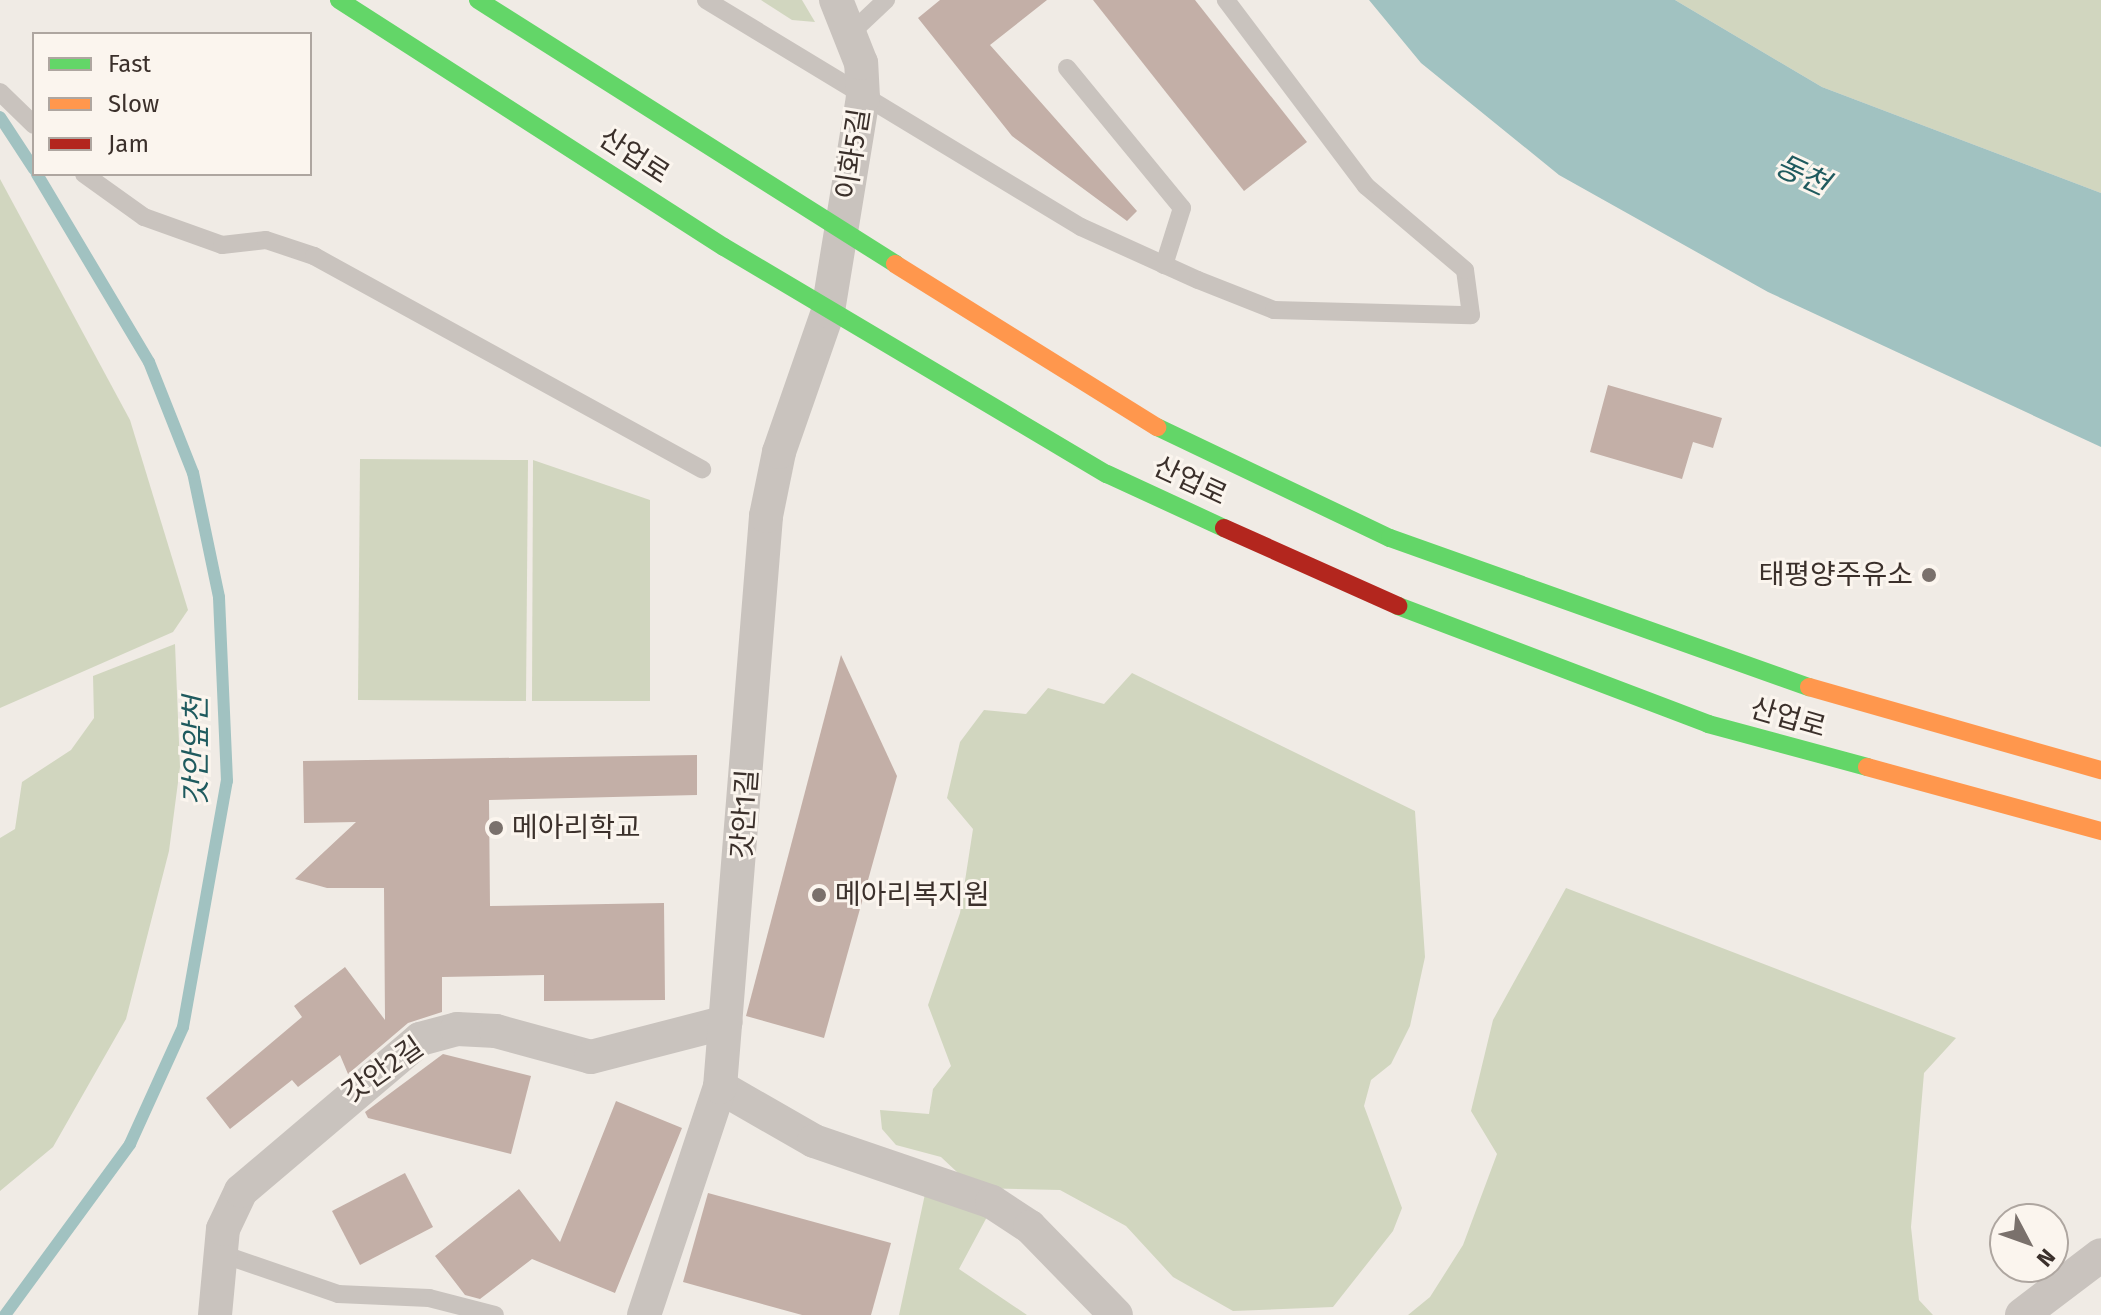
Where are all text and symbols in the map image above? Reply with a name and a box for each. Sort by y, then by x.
legend [32,32,312,176]
text: Fast [108,50,151,78]
text: Slow [108,90,159,118]
street label: 이화5길 [829,106,877,202]
street label: 산업로 [592,121,676,191]
text: Jam [108,130,149,158]
water label: 동천 [1769,147,1835,203]
street label: 산업로 [1148,449,1232,513]
place label: 태평양주유소 [1758,558,1913,592]
marker: 태평양주유소 [1920,566,1938,584]
street label: 산업로 [1746,691,1830,745]
water label: 갓안앞천 [178,696,214,806]
street label: 갓안1길 [725,768,765,860]
place label: 메아리학교 [512,811,641,845]
marker: 메아리학교 [487,819,505,837]
place label: 메아리복지원 [835,878,990,912]
marker: 메아리복지원 [810,886,828,904]
street label: 갓안2길 [336,1030,430,1110]
north arrow [1989,1203,2069,1283]
text: N [2031,1243,2061,1272]

